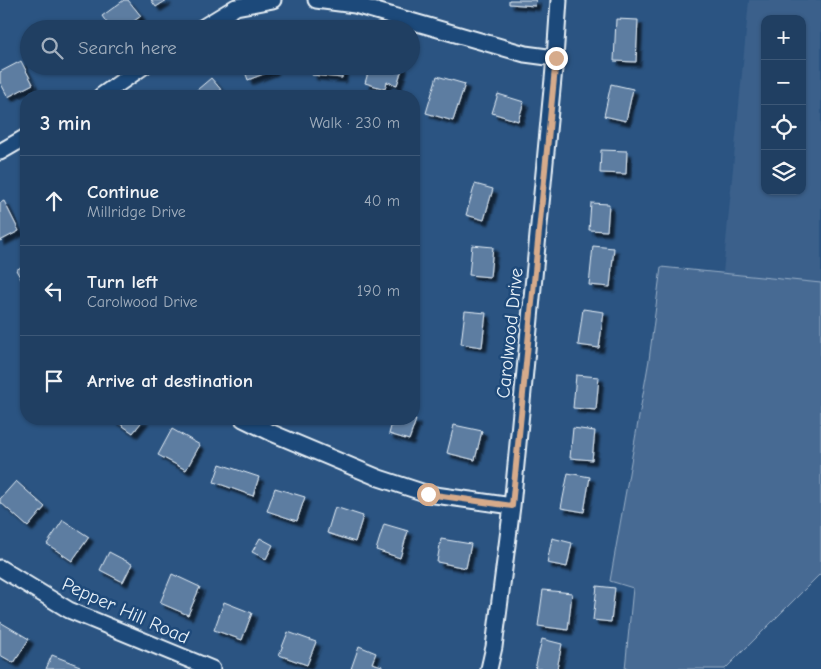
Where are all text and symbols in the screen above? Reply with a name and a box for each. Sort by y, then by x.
map controls [761,15,806,195]
button: + [761,15,806,60]
search box [20,20,420,75]
icon: search [38,34,66,62]
text: Search here [78,37,177,59]
route end [545,47,568,70]
button: − [761,60,806,105]
button: locate [761,105,806,150]
text: 3 min [40,111,91,135]
text: Walk · 230 m [309,114,400,132]
button: layers [761,150,806,195]
text: Continue [87,181,159,203]
icon: ahead [40,187,68,215]
text: 40 m [364,192,400,210]
text: Millridge Drive [87,203,186,221]
street label: Carolwood Drive [492,267,528,400]
text: Turn left [87,271,158,293]
icon: left [40,277,68,305]
text: 190 m [357,282,400,300]
text: Carolwood Drive [87,293,198,311]
icon: arrive [40,367,68,395]
text: Arrive at destination [87,370,253,392]
route start [417,483,440,506]
street label: Pepper Hill Road [59,573,193,649]

